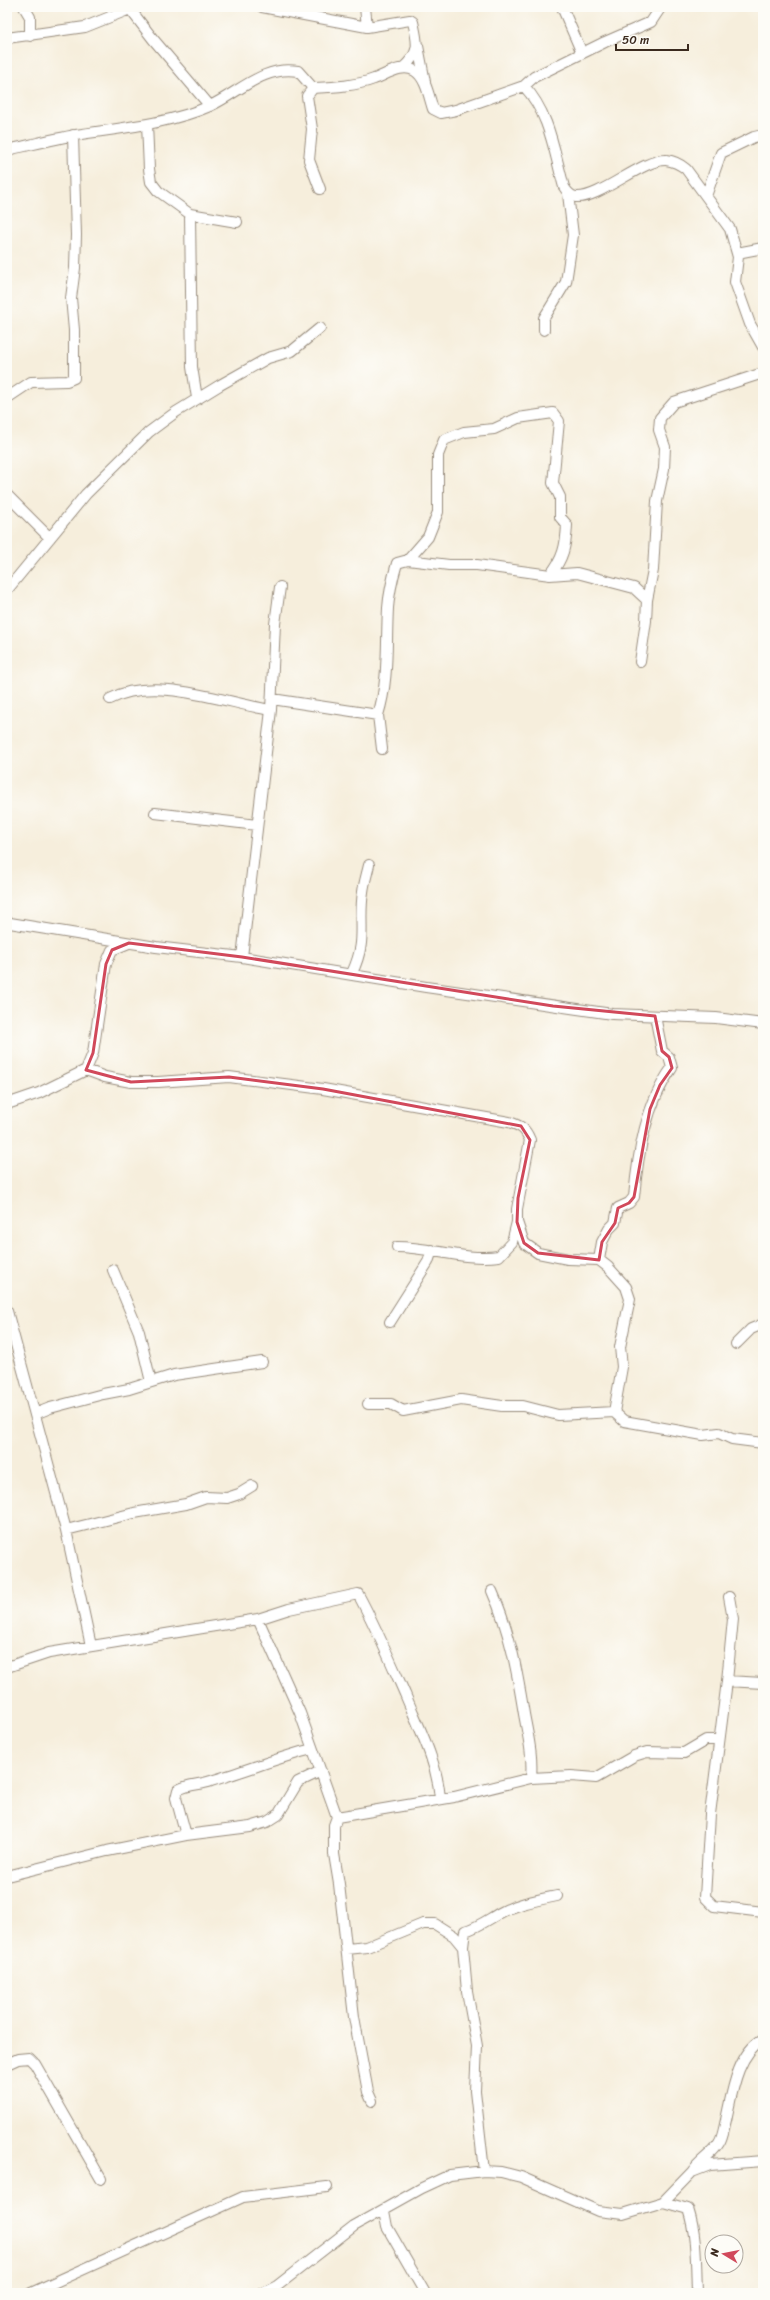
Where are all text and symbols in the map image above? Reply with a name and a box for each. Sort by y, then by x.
scale bar [616,26,688,52]
text: 50 m [622,29,649,51]
north arrow [704,2234,744,2274]
text: N [704,2247,725,2259]

